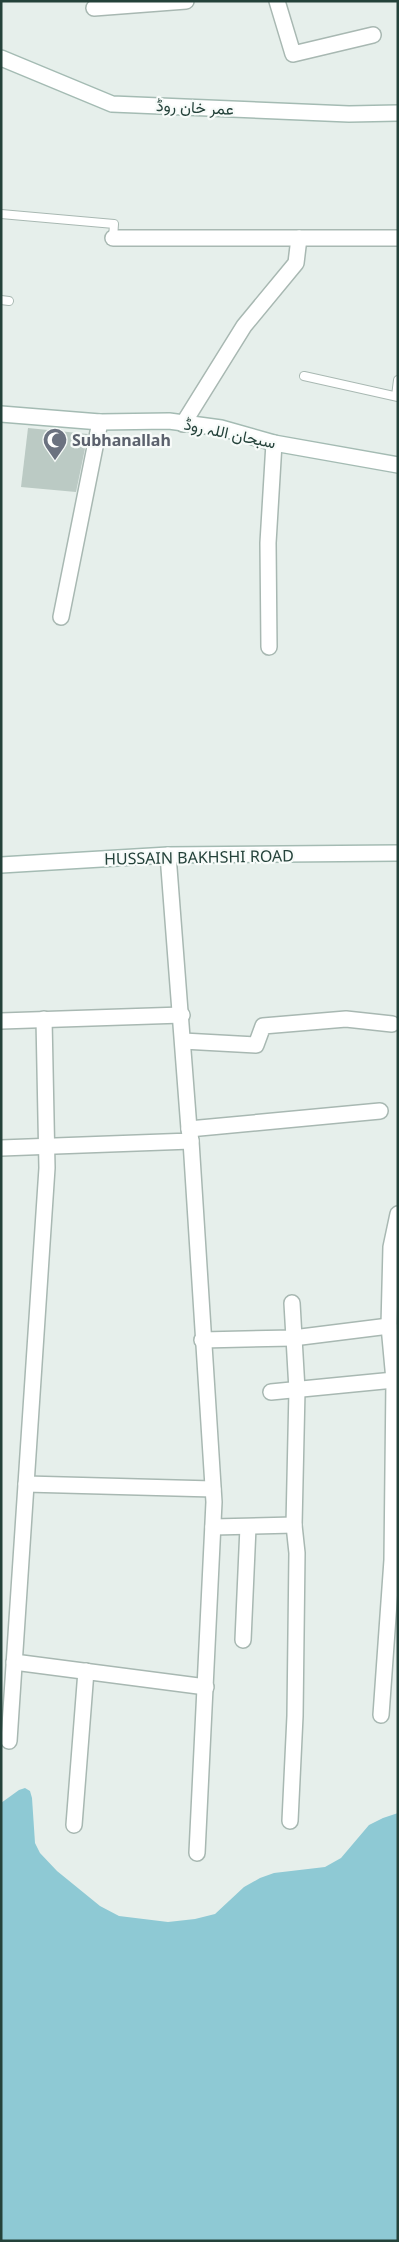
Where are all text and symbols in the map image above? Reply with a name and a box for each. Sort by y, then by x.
street label: عمر خان روڈ [156,94,234,120]
street label: سبحان اللہ روڈ [182,413,278,453]
mosque icon: Subhanallah [42,427,68,461]
place label: Subhanallah [72,429,171,451]
street label: HUSSAIN BAKHSHI ROAD [104,844,294,870]

